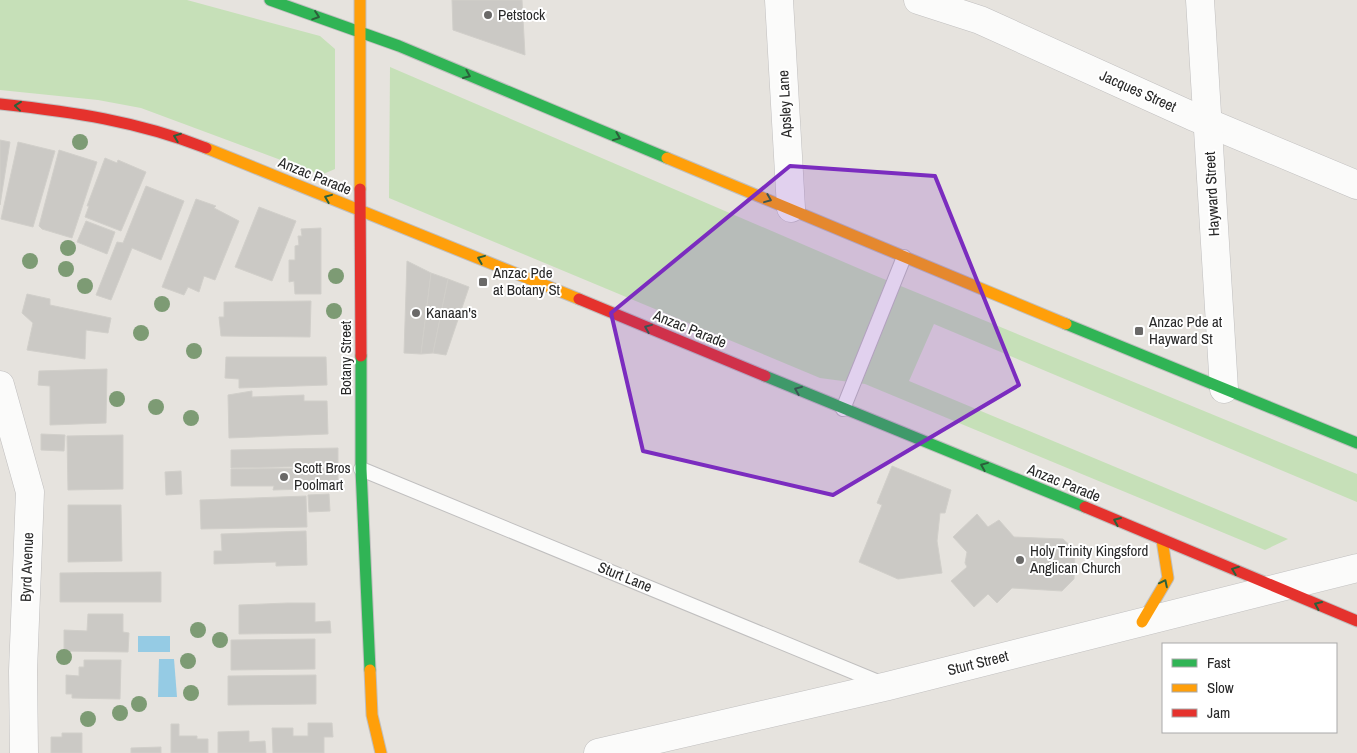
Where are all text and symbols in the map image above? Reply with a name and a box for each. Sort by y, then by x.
place label: Petstock [498,4,546,25]
marker: Petstock [482,9,494,21]
one-way arrow [311,10,320,20]
street label: Jacques Street [1096,64,1180,117]
one-way arrow [462,68,471,79]
street label: Apsley Lane [772,70,797,139]
one-way arrow [14,101,22,112]
one-way arrow [612,131,621,141]
one-way arrow [173,133,182,143]
street label: Anzac Parade [275,151,355,200]
street label: Hayward Street [1199,151,1224,237]
one-way arrow [763,192,772,203]
one-way arrow [324,194,333,204]
one-way arrow [478,255,486,265]
place label: Anzac Pde at Botany St [492,262,561,300]
marker: Anzac Pde at Botany St [477,276,489,288]
place label: Kanaan's [426,302,477,323]
street label: Anzac Parade [650,304,730,353]
marker: Kanaan's [410,307,422,319]
place label: Anzac Pde at Hayward St [1148,311,1223,349]
street label: Botany Street [335,320,356,395]
one-way arrow [644,323,653,334]
marker: Anzac Pde at Hayward St [1133,325,1145,337]
one-way arrow [794,386,803,396]
place label: Scott Bros Poolmart [294,457,351,495]
street label: Anzac Parade [1024,458,1104,507]
one-way arrow [980,462,989,473]
marker: Scott Bros Poolmart [278,471,290,483]
one-way arrow [1113,517,1122,528]
street label: Byrd Avenue [15,532,38,602]
place label: Holy Trinity Kingsford Anglican Church [1029,540,1148,578]
marker: Holy Trinity Kingsford Anglican Church [1014,554,1026,566]
street label: Sturt Lane [595,556,656,597]
one-way arrow [1231,565,1240,576]
one-way arrow [1158,580,1168,589]
one-way arrow [1314,600,1323,611]
legend [1162,643,1337,733]
street label: Sturt Street [945,645,1011,680]
text: Fast [1207,652,1231,673]
text: Slow [1207,677,1234,698]
text: Jam [1207,702,1230,723]

